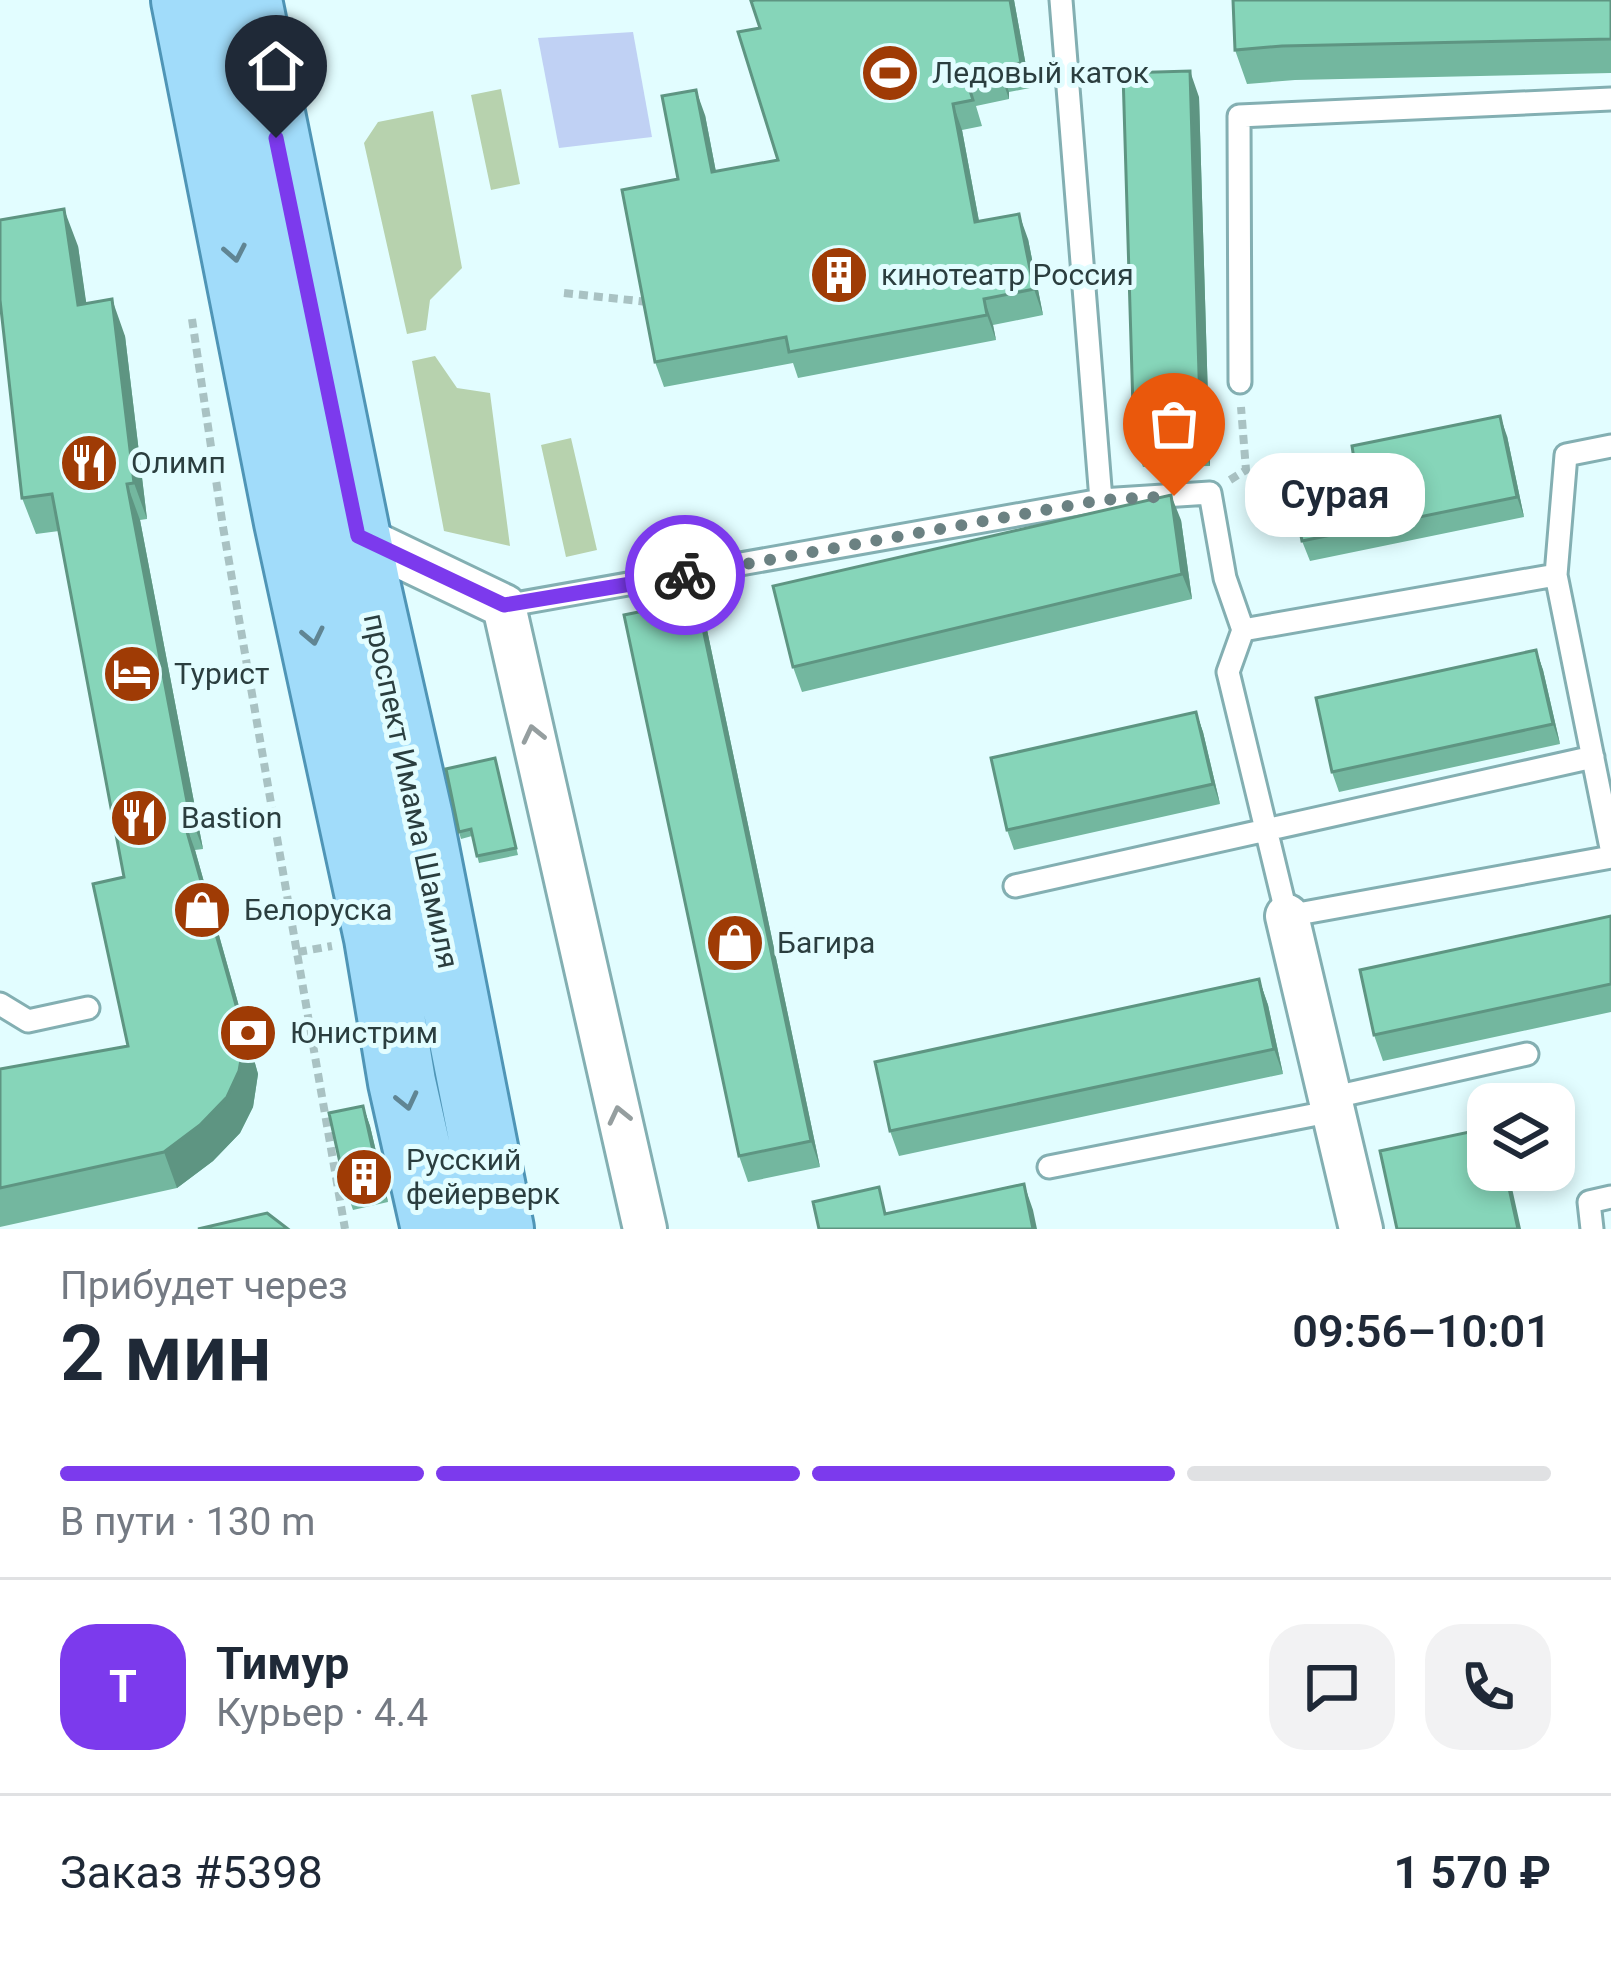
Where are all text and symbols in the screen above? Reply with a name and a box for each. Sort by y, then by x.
pin [225,15,327,138]
icon: home [243,33,309,99]
sports icon: Ледовый каток [859,42,921,104]
place label: Ледовый каток [932,55,1149,90]
one-way arrow [221,243,247,263]
building icon: кинотеатр Россия [808,244,870,306]
place label: кинотеатр Россия [881,257,1134,292]
pin [1123,373,1225,496]
icon: bag [1141,391,1207,457]
restaurant icon: Олимп [58,432,120,494]
place label: Олимп [131,445,226,480]
callout: Сурая [1246,454,1426,538]
text: Сурая [1280,472,1390,518]
courier [625,515,745,635]
icon: bike [652,542,718,608]
street label: проспект Имама Шамиля [357,610,466,972]
one-way arrow [299,626,324,646]
hotel icon: Турист [101,643,163,705]
place label: Турист [174,656,269,691]
one-way arrow [522,725,547,745]
restaurant icon: Bastion [108,787,170,849]
place label: Bastion [181,800,282,835]
shop icon: Белоруска [171,879,233,941]
place label: Белоруска [244,892,392,927]
shop icon: Багира [704,912,766,974]
place label: Багира [777,925,875,960]
bank icon: Юнистрим [217,1002,279,1064]
place label: Юнистрим [290,1015,438,1050]
map controls [1467,1083,1575,1191]
button: layers [1467,1083,1575,1191]
one-way arrow [393,1090,418,1110]
one-way arrow [608,1105,633,1125]
place label: Русский фейерверк [406,1142,560,1211]
building icon: Русский фейерверк [333,1146,395,1208]
text: Прибудет через [60,1263,348,1309]
text: 09:56–10:01 [1292,1305,1551,1358]
text: 2 мин [60,1308,272,1399]
text: В пути · 130 m [60,1499,315,1545]
button: chat [1269,1624,1395,1750]
button: phone [1425,1624,1551,1750]
text: Тимур [216,1637,349,1690]
text: Т [109,1660,137,1713]
text: Курьер · 4.4 [216,1690,428,1736]
text: Заказ #5398 [60,1846,323,1899]
text: 1 570 ₽ [1394,1846,1551,1899]

